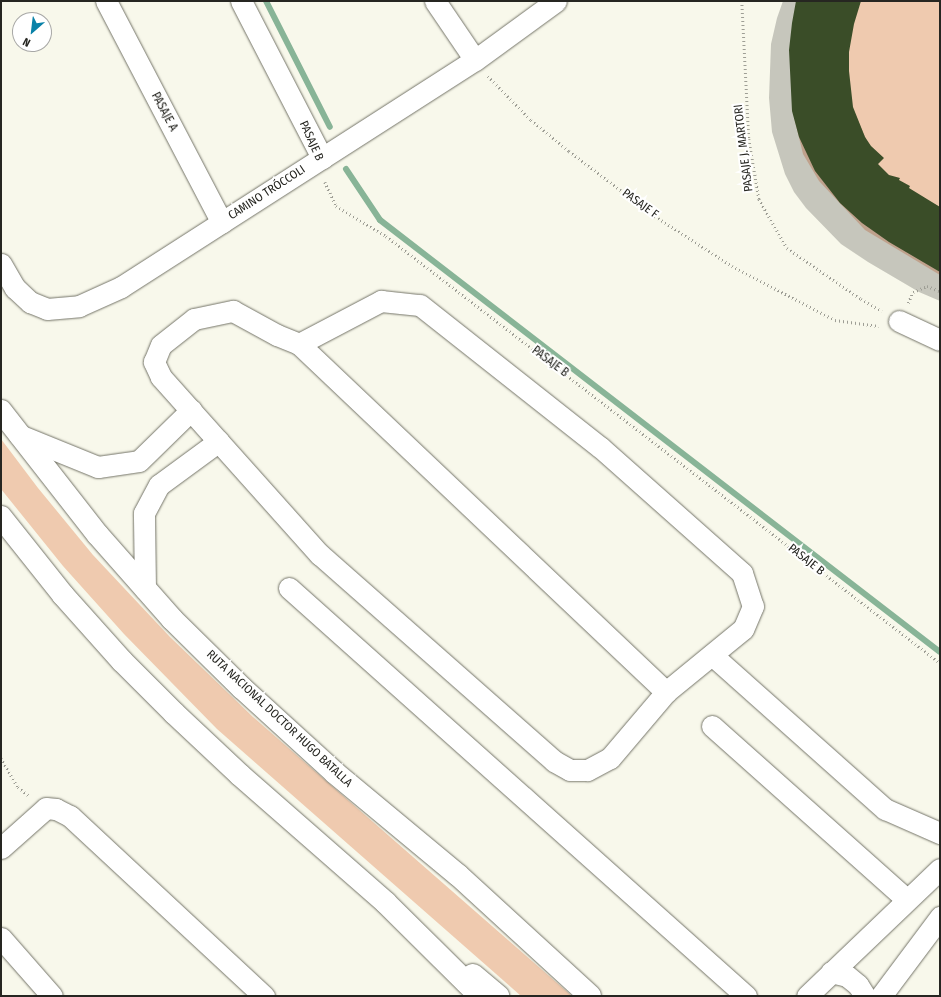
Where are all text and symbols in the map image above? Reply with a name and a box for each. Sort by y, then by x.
north arrow [12,12,52,52]
text: N [21,35,33,49]
street label: PASAJE A [148,90,180,134]
street label: PASAJE J. MARTORI [731,103,757,193]
street label: PASAJE B [296,119,326,163]
street label: CAMINO TRÓCCOLI [226,163,308,223]
street label: PASAJE F [619,186,661,222]
street label: PASAJE B [529,344,571,380]
street label: PASAJE B [785,541,827,579]
street label: RUTA NACIONAL DOCTOR HUGO BATALLA [203,648,355,790]

